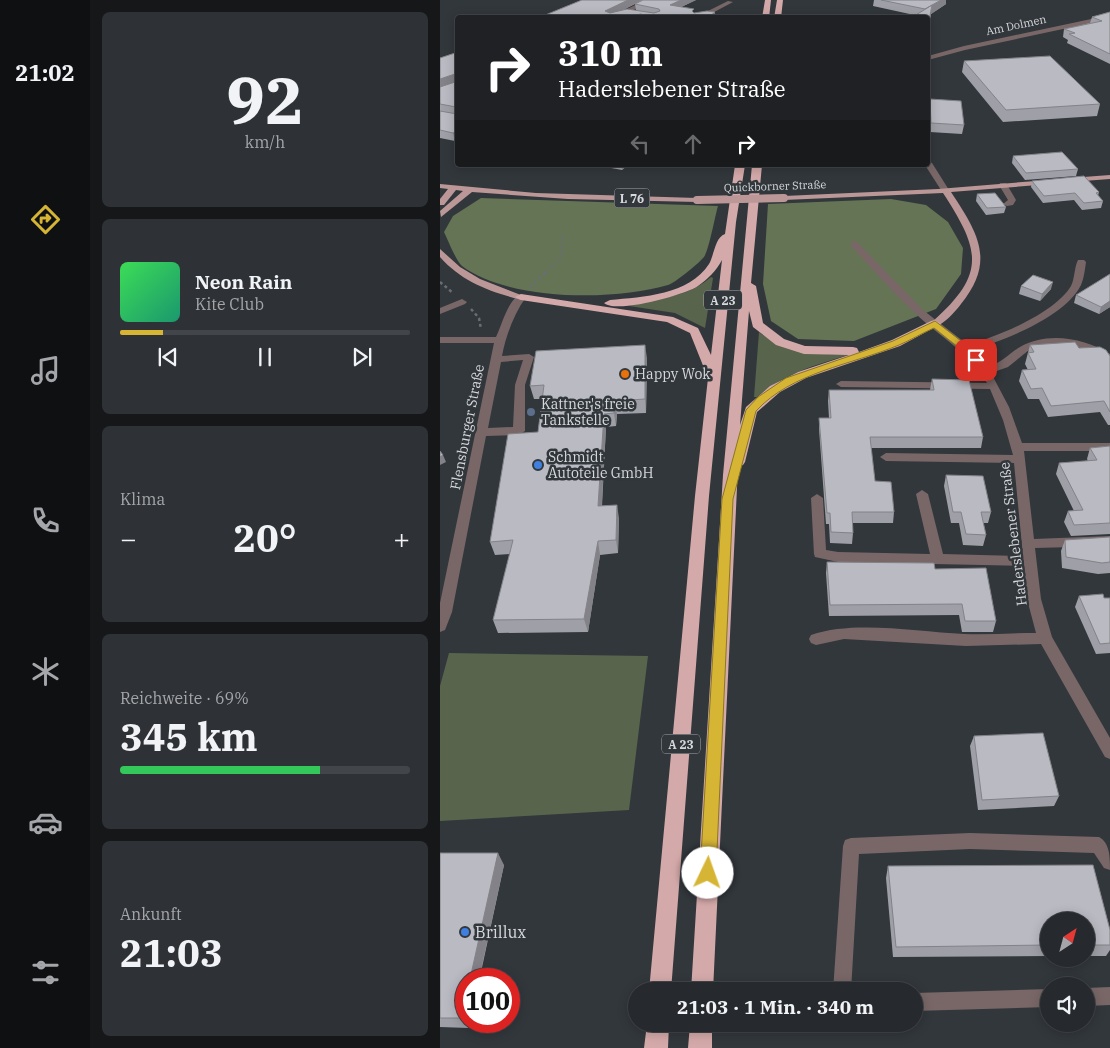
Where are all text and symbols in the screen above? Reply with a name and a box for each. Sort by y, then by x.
street label: Am Dolmen [985,12,1047,38]
text: 310 m [558,30,663,76]
icon: right [475,35,540,100]
text: 92 [226,57,304,142]
text: 21:02 [15,58,75,87]
text: Haderslebener Straße [558,74,786,103]
icon: left [626,130,654,158]
icon: ahead [679,130,707,158]
icon: right [732,130,760,158]
text: km/h [245,132,285,152]
street label: Quickborner Straße [724,177,827,195]
road number: L 76 [614,188,650,208]
icon: directions [28,202,63,237]
text: Neon Rain [195,270,292,294]
road number: A 23 [704,290,742,310]
text: Kite Club [195,294,264,314]
pin [955,339,997,381]
icon: previous [154,343,182,371]
icon: pause [251,343,279,371]
icon: next [348,343,376,371]
icon: arrive [962,346,990,374]
icon: music [28,353,63,388]
street label: Flensburger Straße [446,363,488,491]
place label: Happy Wok [635,365,711,383]
marker: Happy Wok [619,368,631,380]
place label: Kattner's freie Tankstelle [541,395,635,429]
marker: Kattner's freie Tankstelle [525,406,537,418]
place label: Schmidt Autoteile GmbH [548,448,653,482]
marker: Schmidt Autoteile GmbH [532,459,544,471]
street label: Haderslebener Straße [995,461,1031,607]
text: Klima [120,489,165,509]
icon: phone [28,503,63,538]
text: 20° [233,513,297,562]
text: − [120,520,137,557]
text: + [393,520,410,557]
icon: climate [28,654,63,689]
text: Reichweite · 69% [120,688,249,708]
text: 345 km [120,712,258,761]
road number: A 23 [662,734,700,754]
icon: car [28,805,63,840]
position arrow [681,846,733,898]
text: Ankunft [120,904,182,924]
north arrow [1040,912,1095,968]
map controls [1040,912,1095,1032]
place label: Brillux [475,922,526,942]
marker: Brillux [459,926,471,938]
text: 21:03 [120,928,223,977]
icon: filters [28,955,63,990]
speed limit sign: 100 [455,968,520,1033]
button: sound [1040,977,1095,1032]
text: 21:03 · 1 Min. · 340 m [677,995,874,1019]

